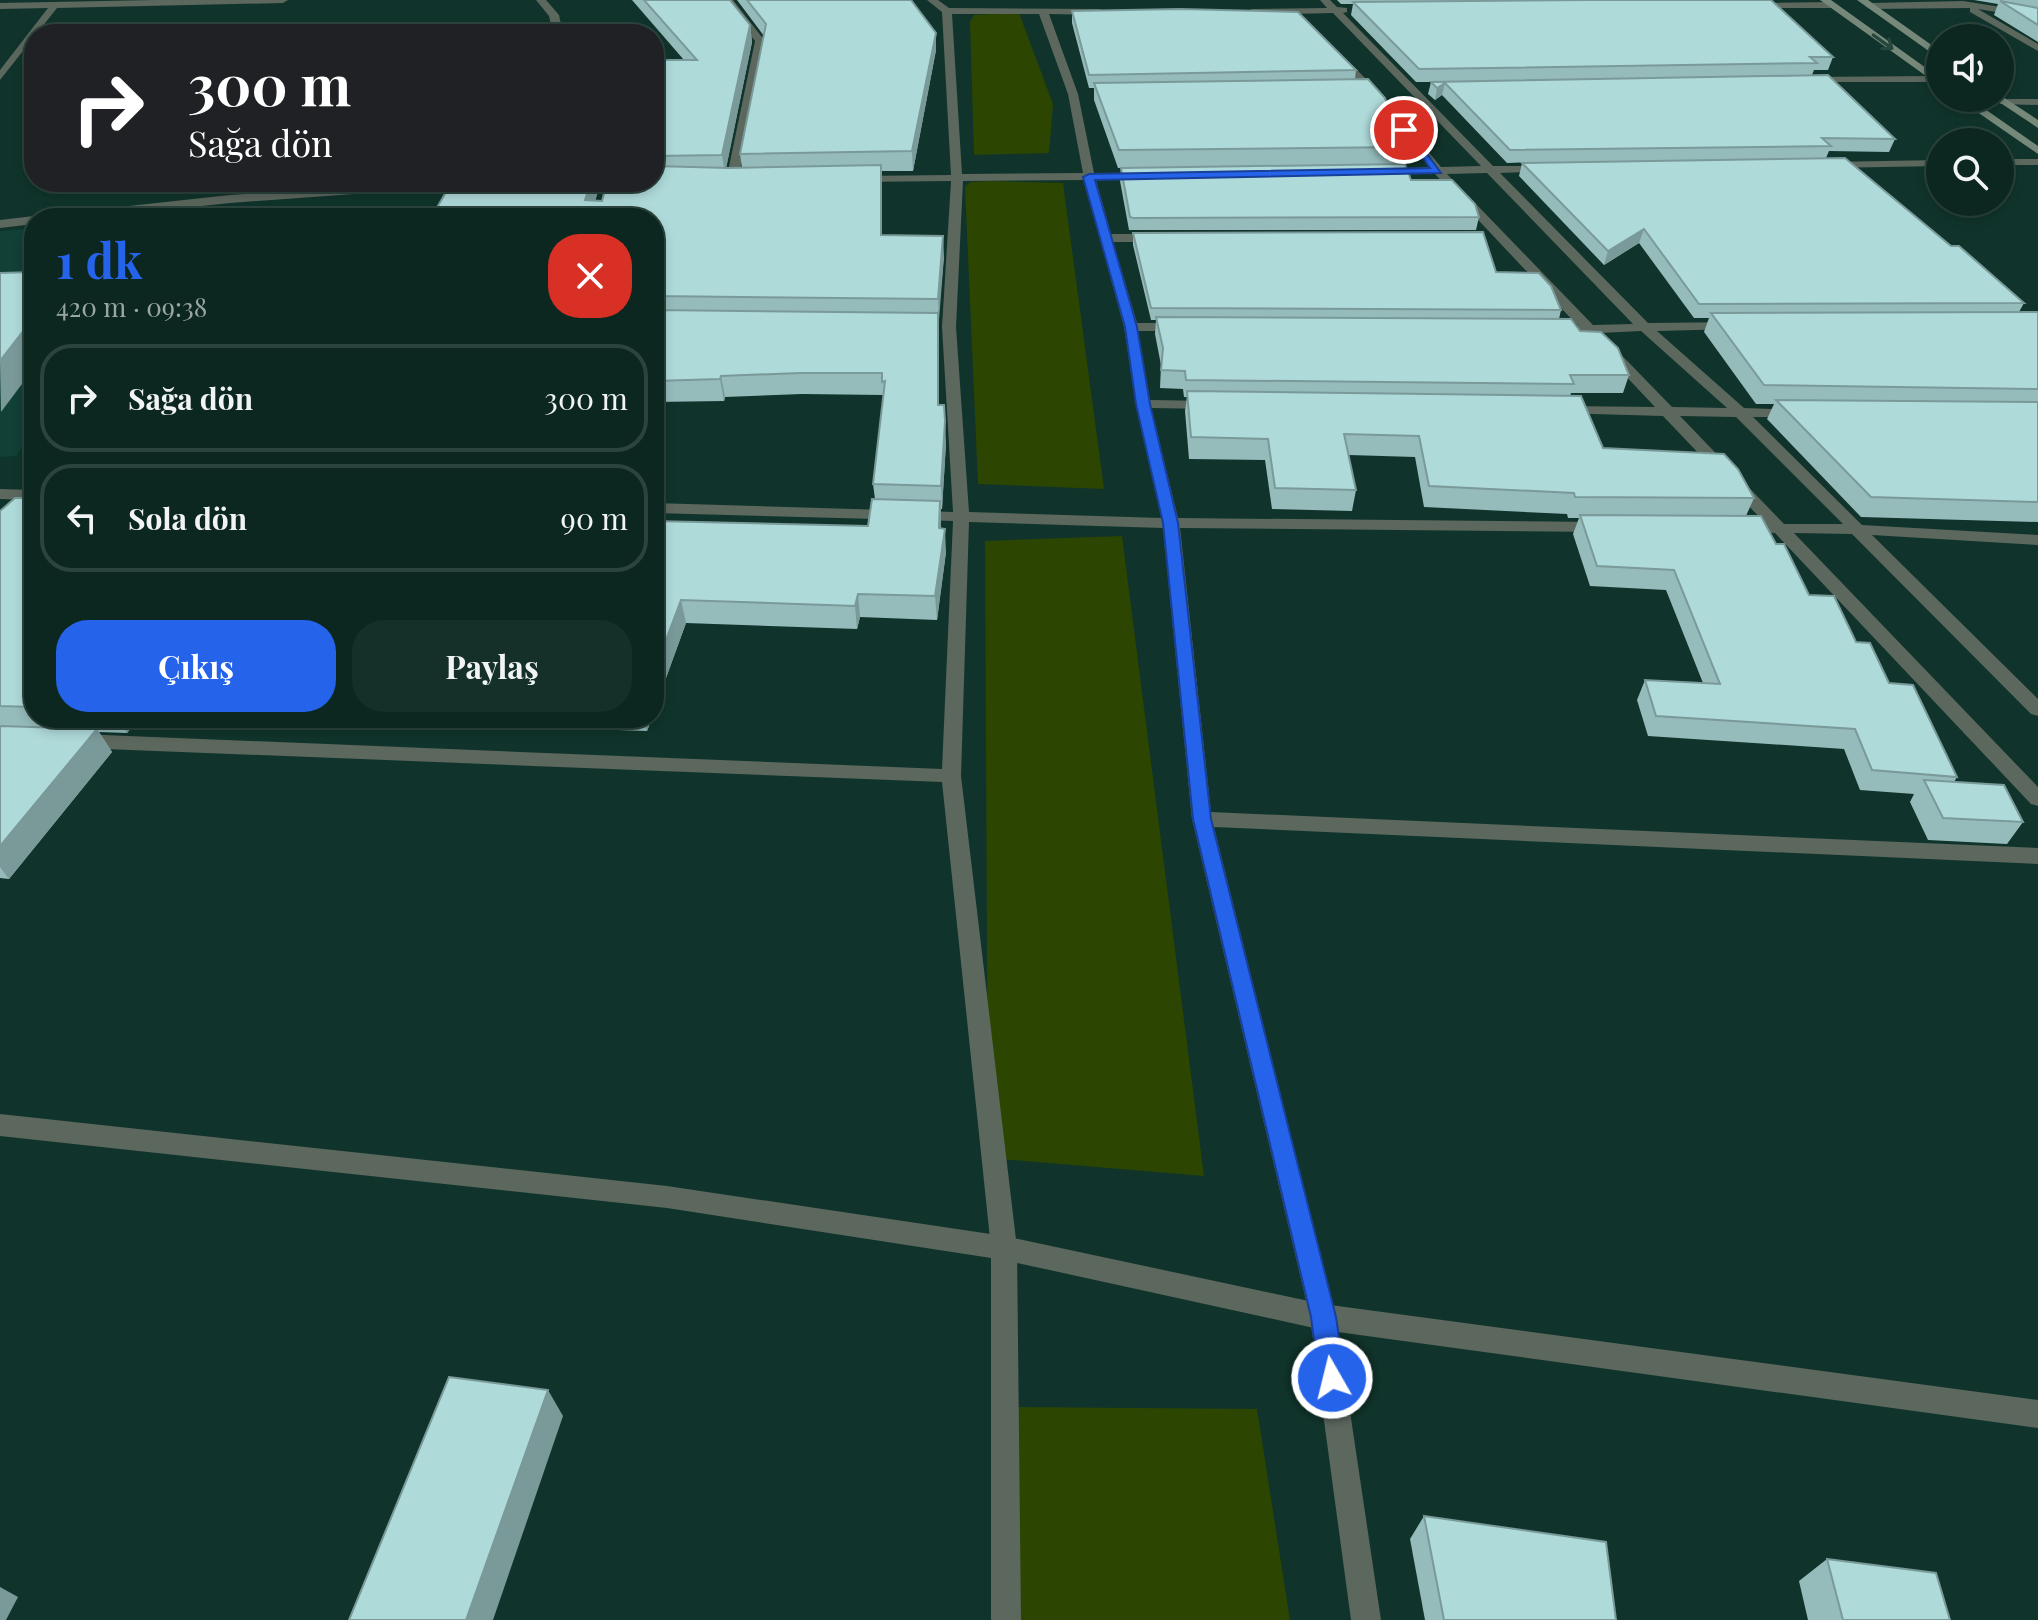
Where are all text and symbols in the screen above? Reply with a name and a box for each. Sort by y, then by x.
map controls [1926,24,2014,216]
button: sound [1926,24,2014,112]
one-way arrow [1871,33,1893,50]
text: 300 m [188,46,351,121]
icon: right [56,56,160,160]
pin [1370,96,1438,164]
icon: arrive [1382,108,1426,152]
text: Sağa dön [188,118,333,166]
button: search [1926,128,2014,216]
text: 1 dk [56,227,142,291]
button: close [548,234,632,318]
text: 420 m · 09:38 [56,289,207,324]
icon: right [60,376,104,420]
text: Sağa dön [128,378,253,418]
text: 300 m [544,378,628,418]
icon: left [60,496,104,540]
text: Sola dön [128,498,247,538]
text: 90 m [561,498,628,538]
button: Çıkış [56,620,336,712]
button: Paylaş [352,620,632,712]
position arrow [1290,1336,1374,1420]

